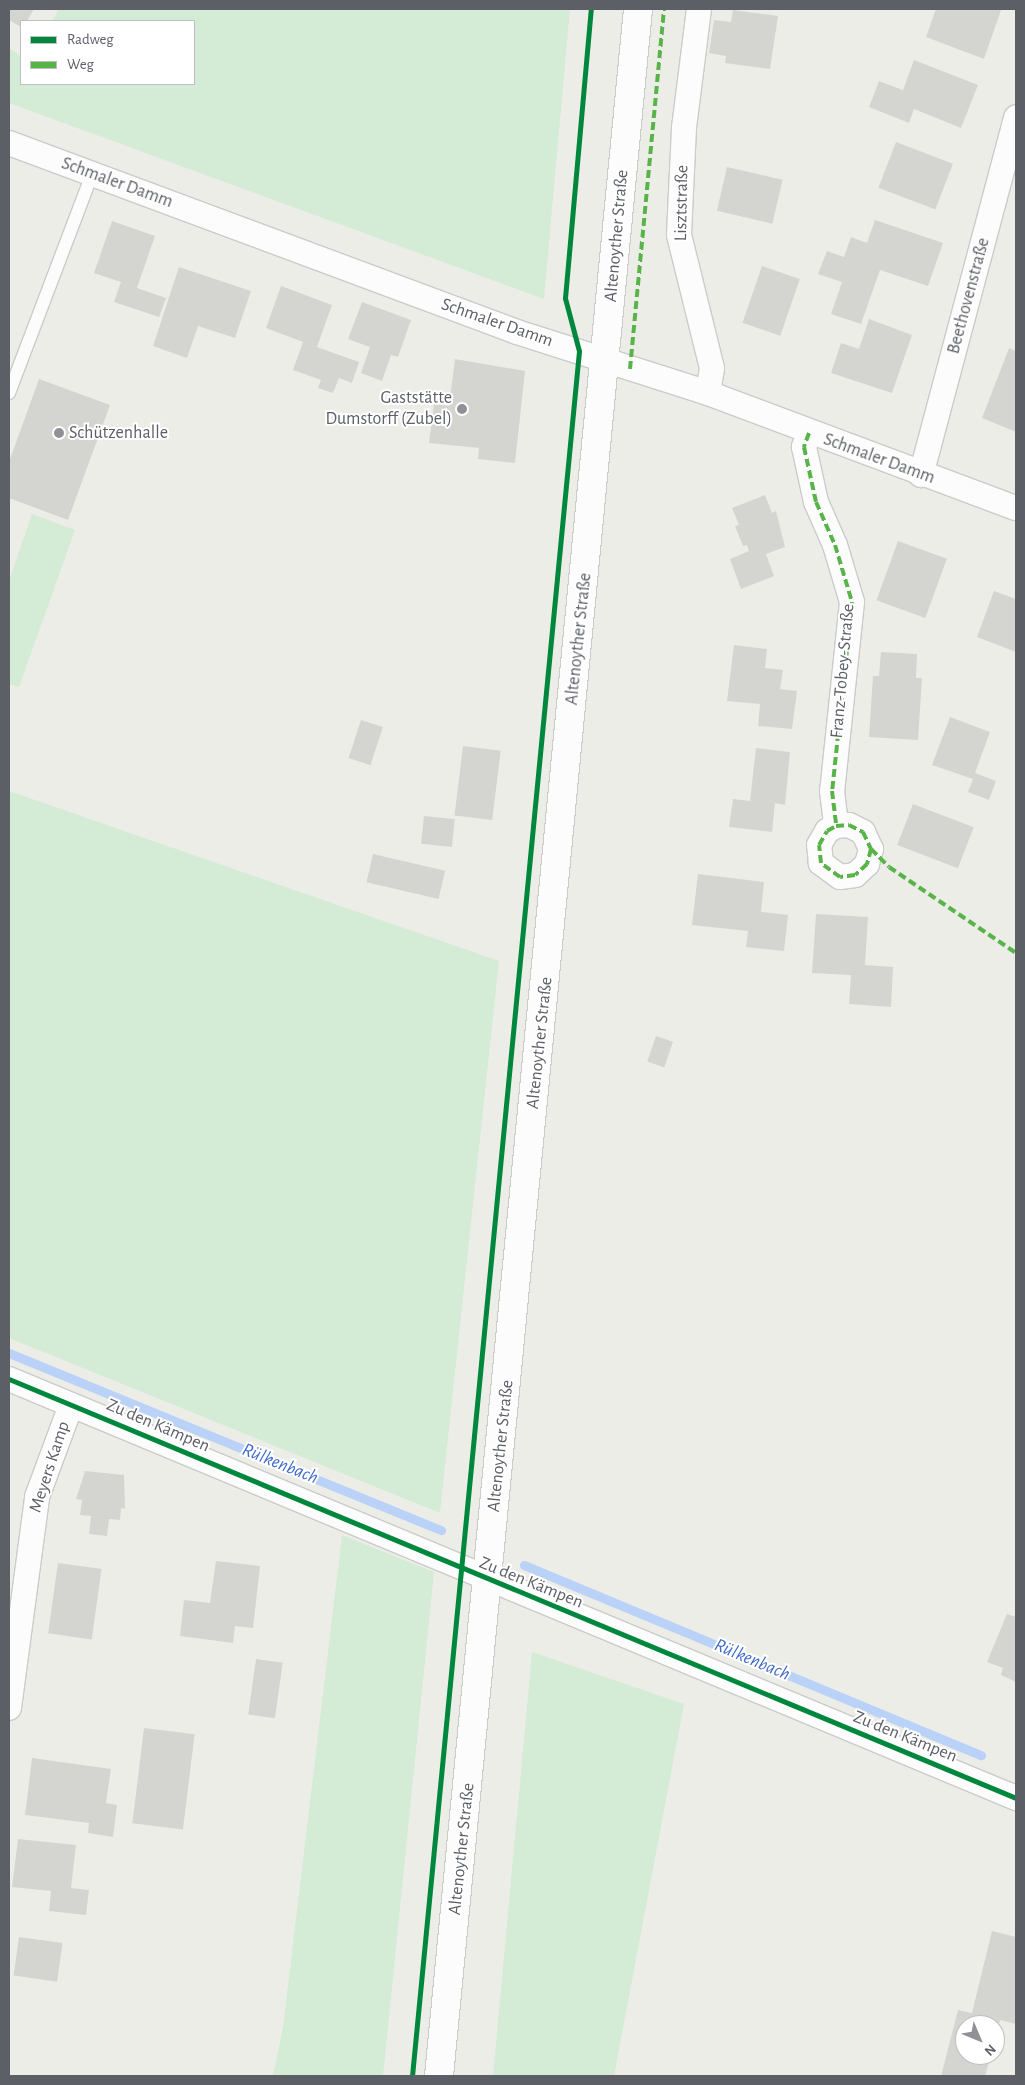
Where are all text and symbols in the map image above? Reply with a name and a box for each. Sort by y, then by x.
legend [20,20,195,85]
text: Radweg [67,32,114,47]
text: Weg [67,57,94,72]
street label: Schmaler Damm [58,153,176,213]
street label: Lisztstraße [671,165,693,241]
street label: Altenoyther Straße [600,169,634,303]
street label: Beethovenstraße [943,236,995,356]
street label: Schmaler Damm [438,294,556,352]
place label: Gaststätte Dumstorff (Zubel) [325,388,452,430]
marker: Gaststätte Dumstorff (Zubel) [456,403,468,415]
place label: Schützenhalle [69,422,168,444]
marker: Schützenhalle [53,427,65,439]
street label: Schmaler Damm [820,429,938,489]
street label: Altenoyther Straße [561,572,597,706]
street label: Franz-Tobey-Straße [826,603,860,739]
street label: Altenoyther Straße [522,976,558,1110]
street label: Altenoyther Straße [483,1379,519,1513]
street label: Zu den Kämpen [103,1395,213,1457]
street label: Meyers Kamp [25,1419,75,1515]
water label: Rülkenbach [239,1438,321,1490]
street label: Zu den Kämpen [476,1552,586,1614]
water label: Rülkenbach [711,1634,793,1686]
street label: Zu den Kämpen [850,1706,960,1768]
street label: Altenoyther Straße [444,1782,480,1916]
north arrow [955,2015,1005,2065]
text: N [982,2042,998,2058]

